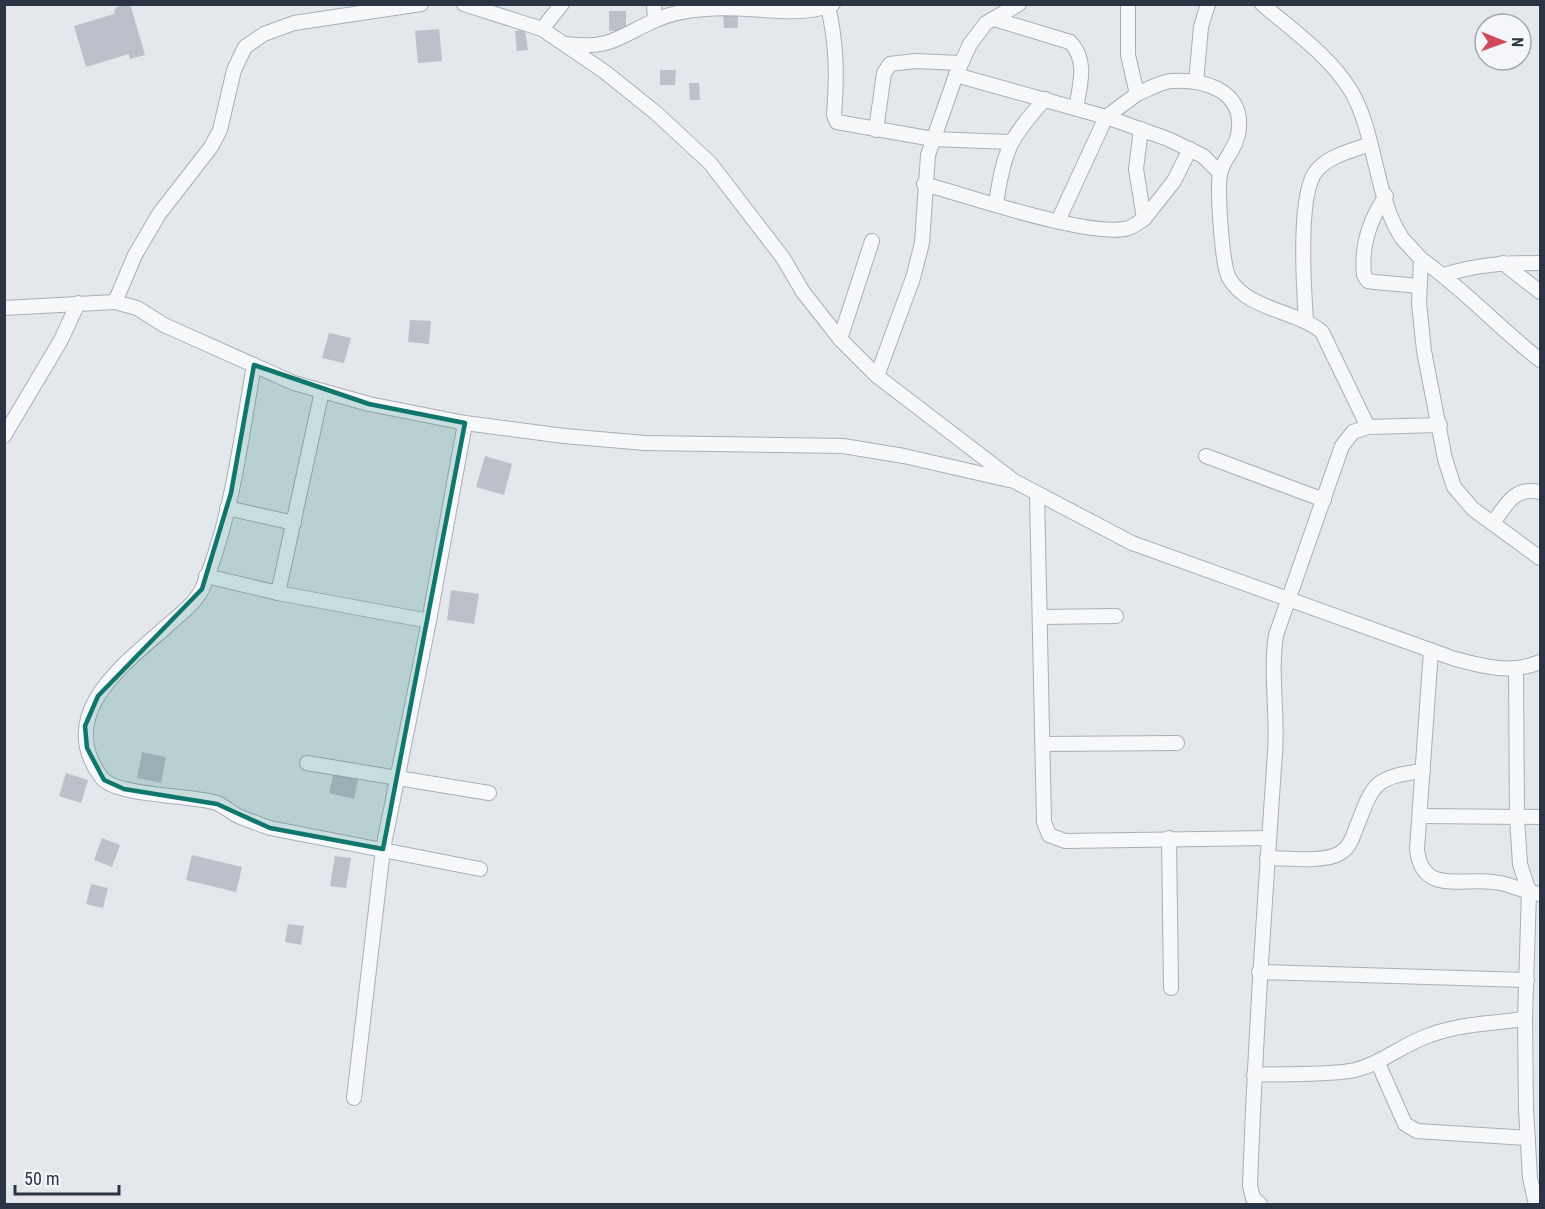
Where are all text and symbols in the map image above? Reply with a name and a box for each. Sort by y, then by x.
north arrow [1473,12,1533,72]
text: N [1508,37,1527,47]
scale bar [15,1158,118,1196]
text: 50 m [24,1168,59,1189]

